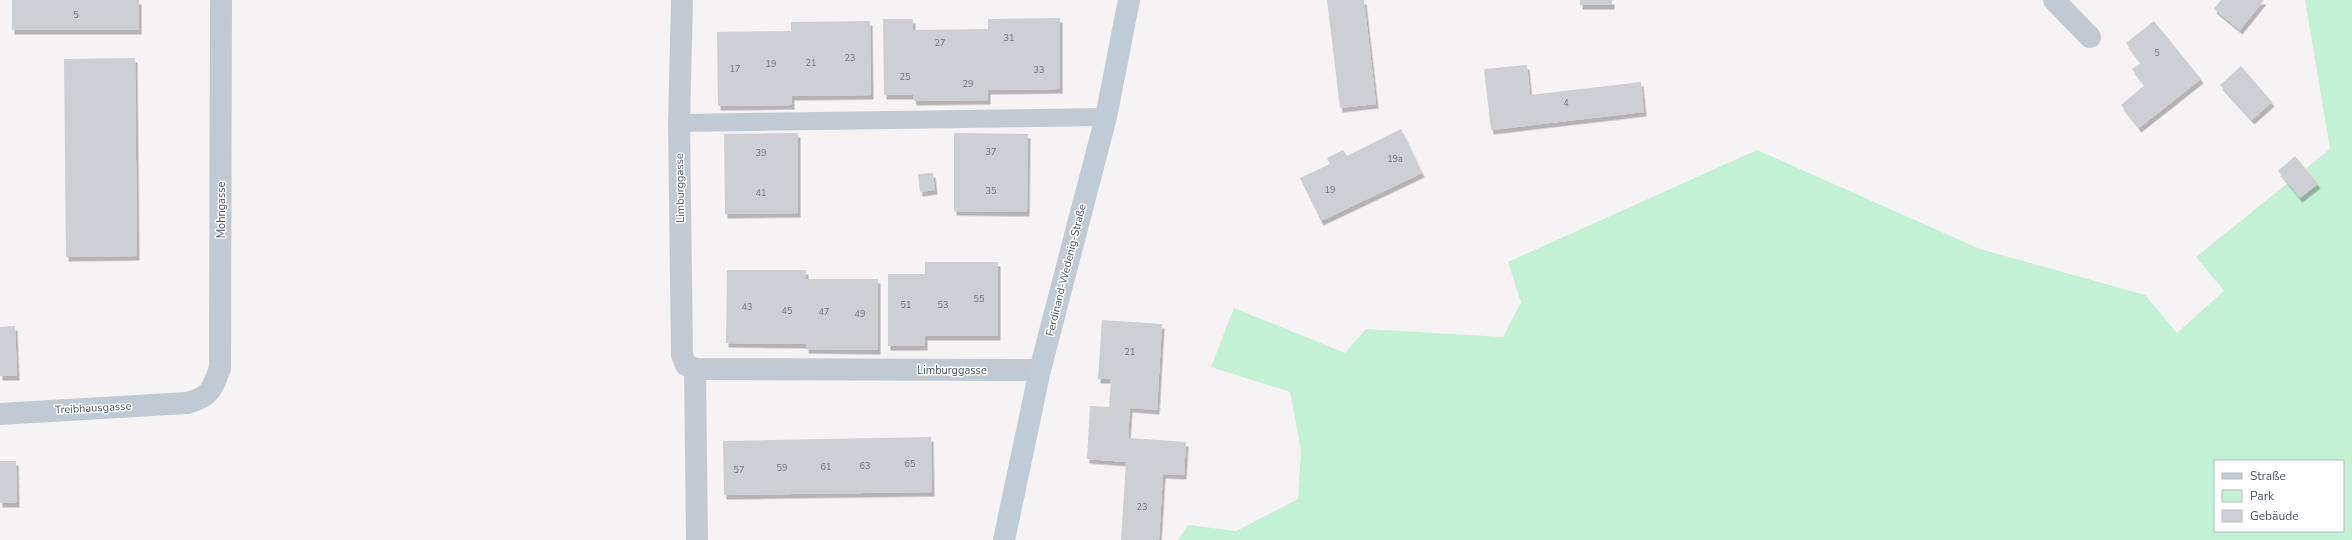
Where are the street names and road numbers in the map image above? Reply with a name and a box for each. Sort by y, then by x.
street label: Limburggasse [672,153,688,223]
street label: Mohngasse [214,181,229,238]
street label: Ferdinand-Wedenig-Straße [1042,202,1090,338]
street label: Limburggasse [917,363,987,378]
street label: Treibhausgasse [54,398,132,417]

